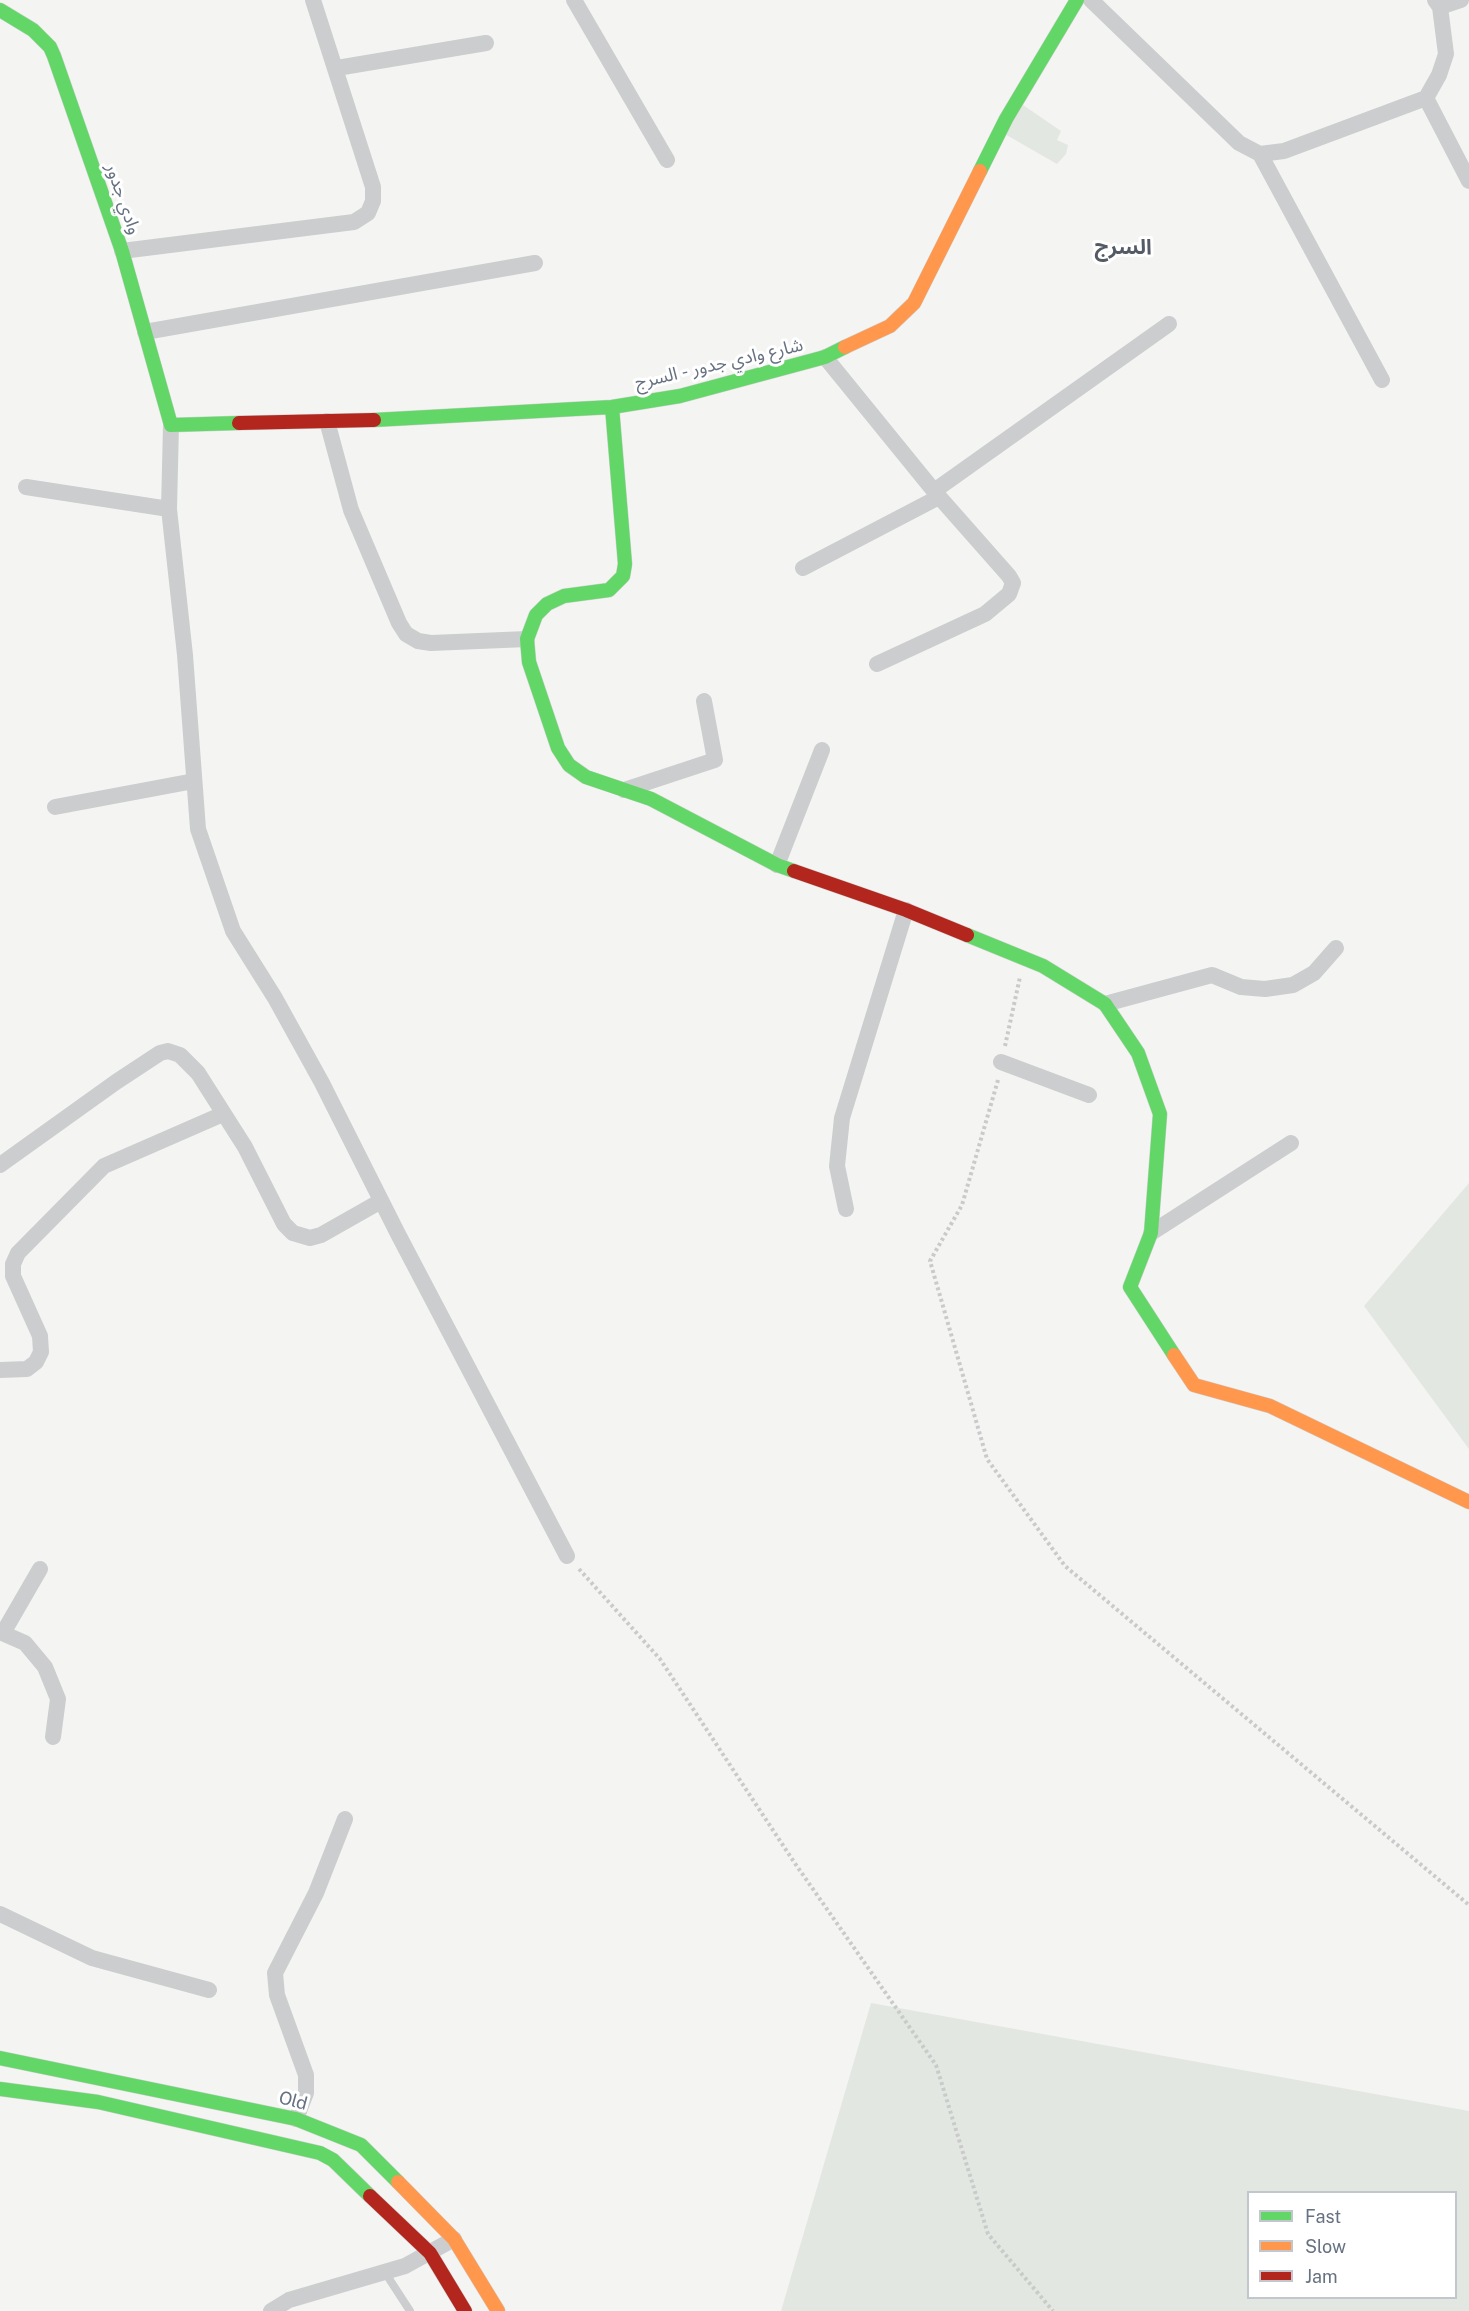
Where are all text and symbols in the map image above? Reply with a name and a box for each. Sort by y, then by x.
street label: وادي جدور [101,161,145,237]
district label: السرج [1094,235,1152,261]
street label: شارع وادي جدور - السرج [633,334,805,394]
street label: Old [276,2087,310,2115]
legend [1247,2191,1457,2299]
text: Fast [1305,2206,1341,2227]
text: Slow [1305,2236,1346,2257]
text: Jam [1305,2266,1338,2287]

